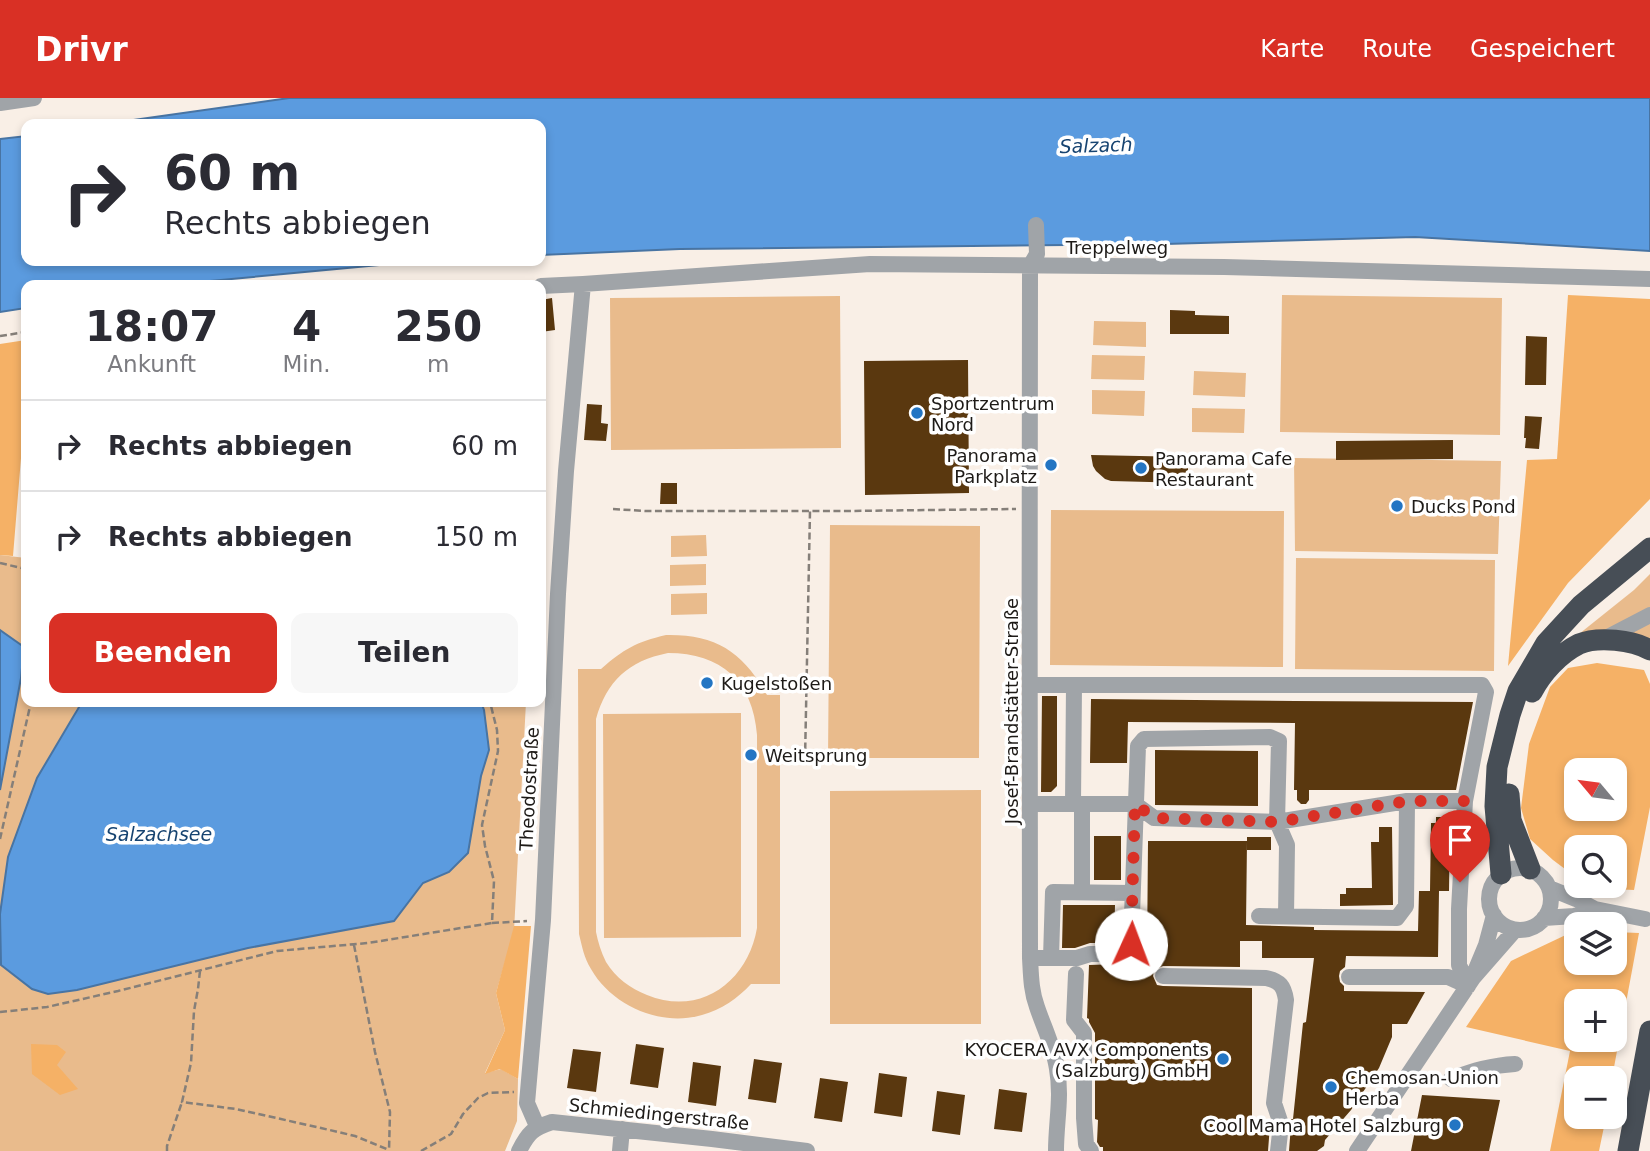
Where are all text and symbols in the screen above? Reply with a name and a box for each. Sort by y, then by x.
text: Drivr [35,30,128,69]
text: Karte [1260,35,1324,63]
text: Route [1362,35,1432,63]
text: Gespeichert [1470,35,1615,63]
water label: Salzach [1059,133,1133,157]
text: 60 m [164,145,300,202]
icon: right [49,147,140,238]
text: Rechts abbiegen [164,204,431,242]
street label: Treppelweg [1065,237,1168,258]
text: 18:07 [85,302,219,351]
text: 4 [292,302,321,351]
text: 250 [394,302,482,351]
text: Ankunft [107,351,196,377]
text: Min. [282,351,331,377]
text: m [427,351,449,377]
place label: Sportzentrum Nord [931,393,1055,435]
marker: Sportzentrum Nord [909,405,925,421]
icon: right [49,427,87,465]
text: Rechts abbiegen [108,431,353,461]
text: 60 m [451,431,518,461]
place label: Panorama Parkplatz [947,445,1037,487]
place label: Panorama Cafe Restaurant [1155,448,1292,490]
marker: Panorama Parkplatz [1043,457,1059,473]
marker: Panorama Cafe Restaurant [1133,460,1149,476]
place label: Ducks Pond [1411,496,1516,517]
marker: Ducks Pond [1389,498,1405,514]
icon: right [49,518,87,556]
text: Rechts abbiegen [108,522,353,552]
text: 150 m [435,522,518,552]
street label: Josef-Brandstätter-Straße [1001,598,1022,825]
button: Beenden [49,613,277,693]
button: Teilen [291,613,518,693]
place label: Kugelstoßen [721,673,832,694]
marker: Kugelstoßen [699,675,715,691]
street label: Theodostraße [515,726,543,853]
place label: Weitsprung [765,745,867,766]
marker: Weitsprung [743,747,759,763]
north arrow [1564,758,1628,821]
map controls [1564,758,1627,1129]
pin [1430,810,1490,882]
icon: arrive [1441,821,1479,859]
water label: Salzachsee [106,823,212,845]
button: search [1564,835,1627,898]
position arrow [1094,907,1168,981]
button: layers [1564,912,1627,975]
button: + [1564,989,1627,1052]
place label: KYOCERA AVX Components (Salzburg) GmbH [964,1039,1209,1081]
marker: KYOCERA AVX Components (Salzburg) GmbH [1215,1051,1231,1067]
button: − [1564,1066,1627,1129]
place label: Chemosan-Union Herba [1345,1067,1499,1109]
marker: Chemosan-Union Herba [1323,1079,1339,1095]
street label: Schmiedingerstraße [568,1094,750,1134]
place label: Cool Mama Hotel Salzburg [1203,1115,1441,1136]
marker: Cool Mama Hotel Salzburg [1447,1117,1463,1133]

